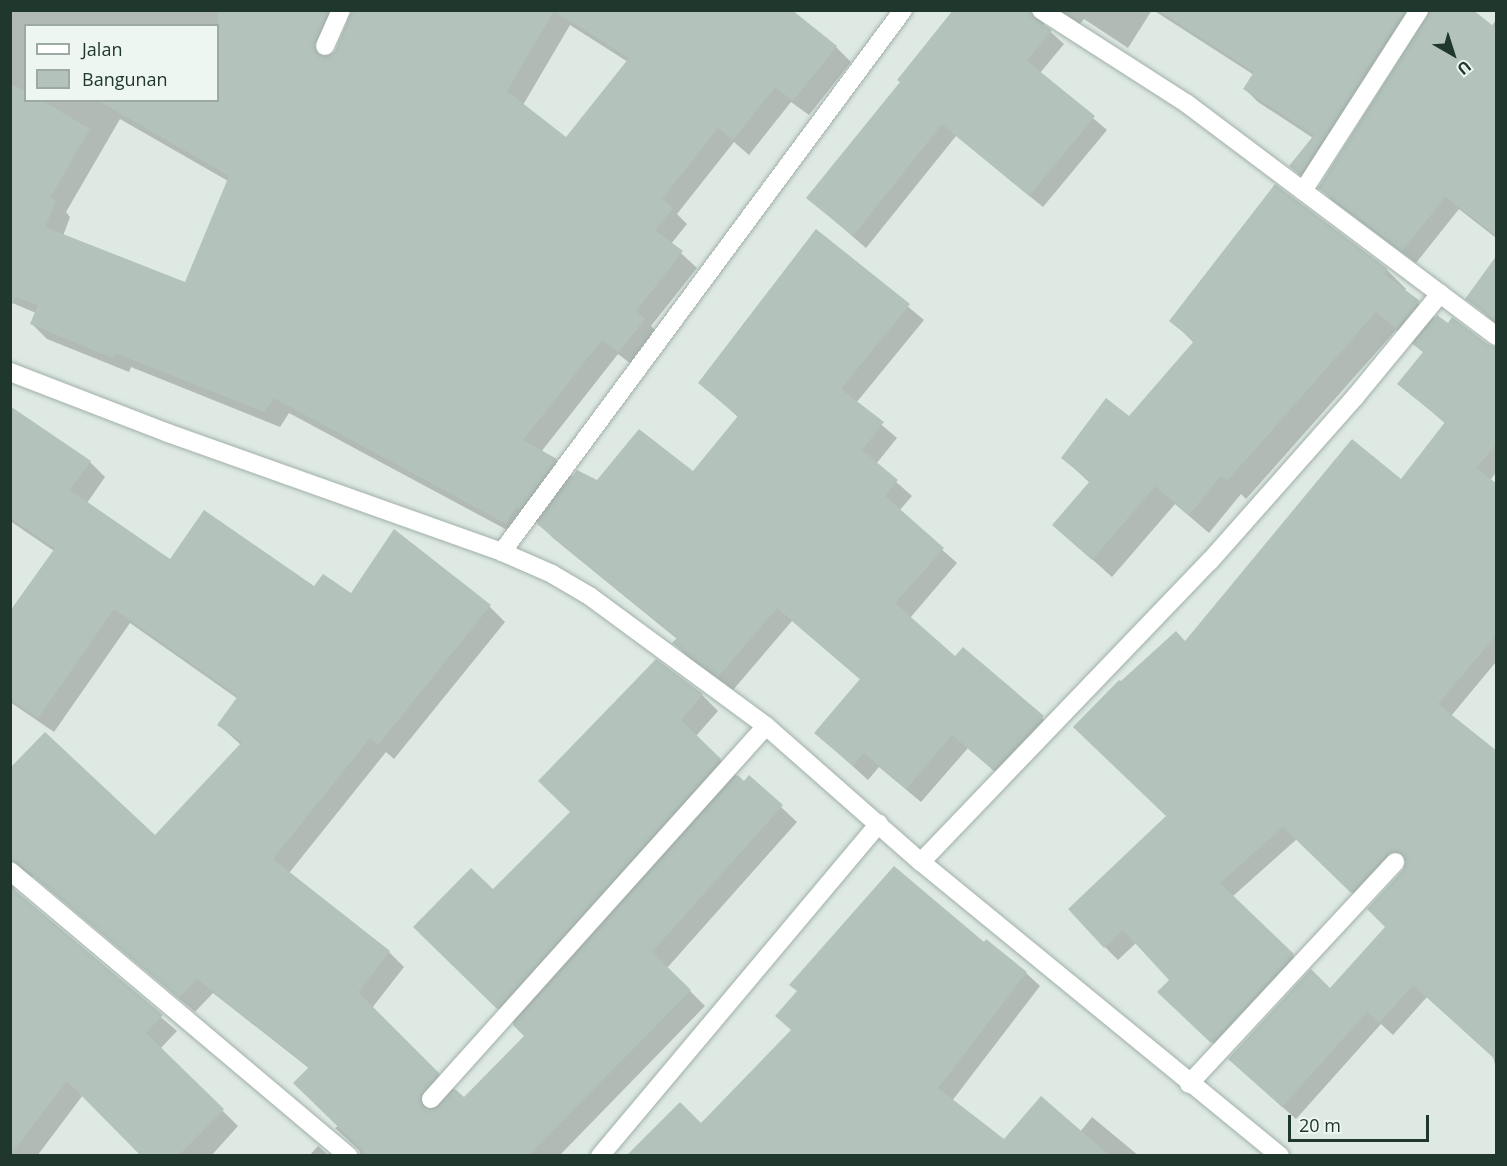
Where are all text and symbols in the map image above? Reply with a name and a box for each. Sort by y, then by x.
legend [24,24,219,102]
north arrow [1423,24,1483,84]
text: Jalan [82,37,122,61]
text: U [1453,56,1476,80]
text: Bangunan [82,67,168,91]
scale bar [1291,1103,1432,1141]
text: 20 m [1299,1113,1341,1137]

